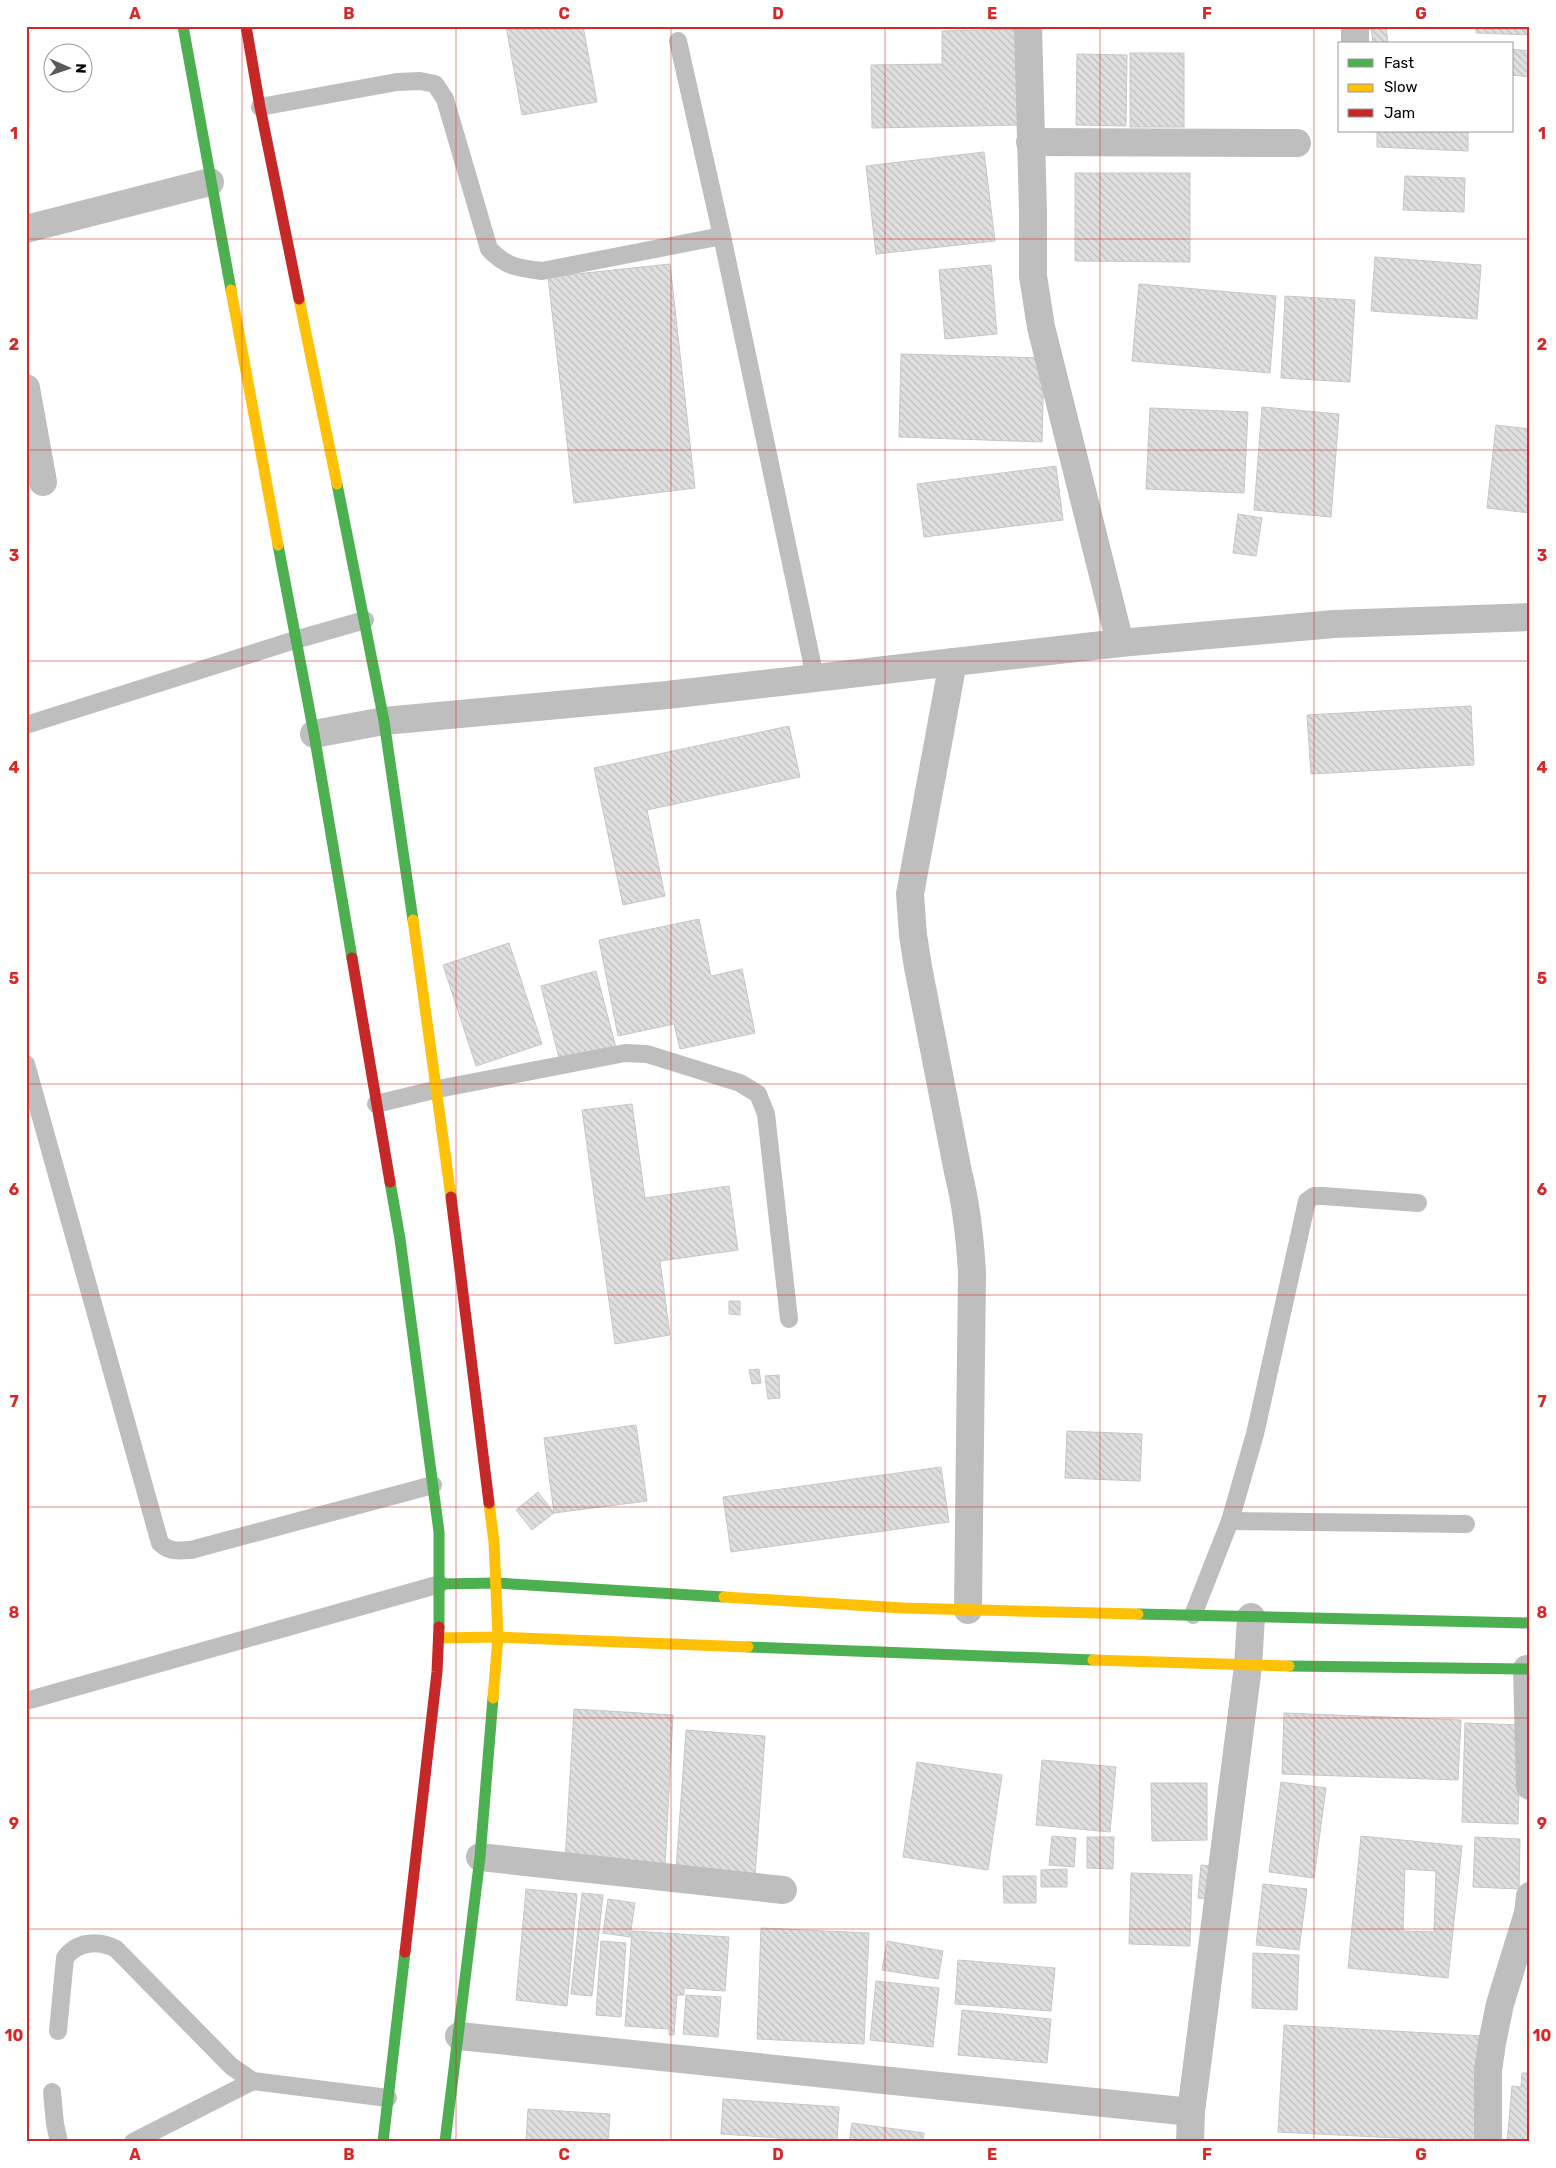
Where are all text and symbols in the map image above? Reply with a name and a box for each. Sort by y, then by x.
text: A [129,4,141,23]
text: B [343,4,355,23]
text: C [558,4,570,23]
text: D [772,4,784,23]
text: E [987,4,997,23]
text: F [1202,4,1212,23]
text: G [1415,4,1427,23]
north arrow [42,42,92,92]
legend [1338,42,1514,132]
text: Fast [1384,54,1414,72]
text: N [72,63,89,74]
text: Slow [1384,78,1417,96]
text: Jam [1384,104,1415,122]
text: 1 [10,124,18,143]
text: 1 [1538,124,1546,143]
text: 2 [9,335,19,354]
text: 2 [1537,335,1547,354]
text: 3 [9,546,19,565]
text: 3 [1537,546,1547,565]
text: 4 [9,758,20,777]
text: 4 [1537,758,1548,777]
text: 5 [9,969,19,988]
text: 5 [1537,969,1547,988]
text: 6 [9,1180,19,1199]
text: 6 [1537,1180,1547,1199]
text: 7 [9,1392,19,1411]
text: 7 [1537,1392,1547,1411]
text: 8 [9,1603,20,1622]
text: 8 [1537,1603,1548,1622]
text: 9 [9,1814,19,1833]
text: 9 [1537,1814,1547,1833]
text: 10 [5,2026,24,2045]
text: 10 [1533,2026,1552,2045]
text: A [129,2145,141,2164]
text: B [343,2145,355,2164]
text: C [558,2145,570,2164]
text: D [772,2145,784,2164]
text: E [987,2145,997,2164]
text: F [1202,2145,1212,2164]
text: G [1415,2145,1427,2164]

